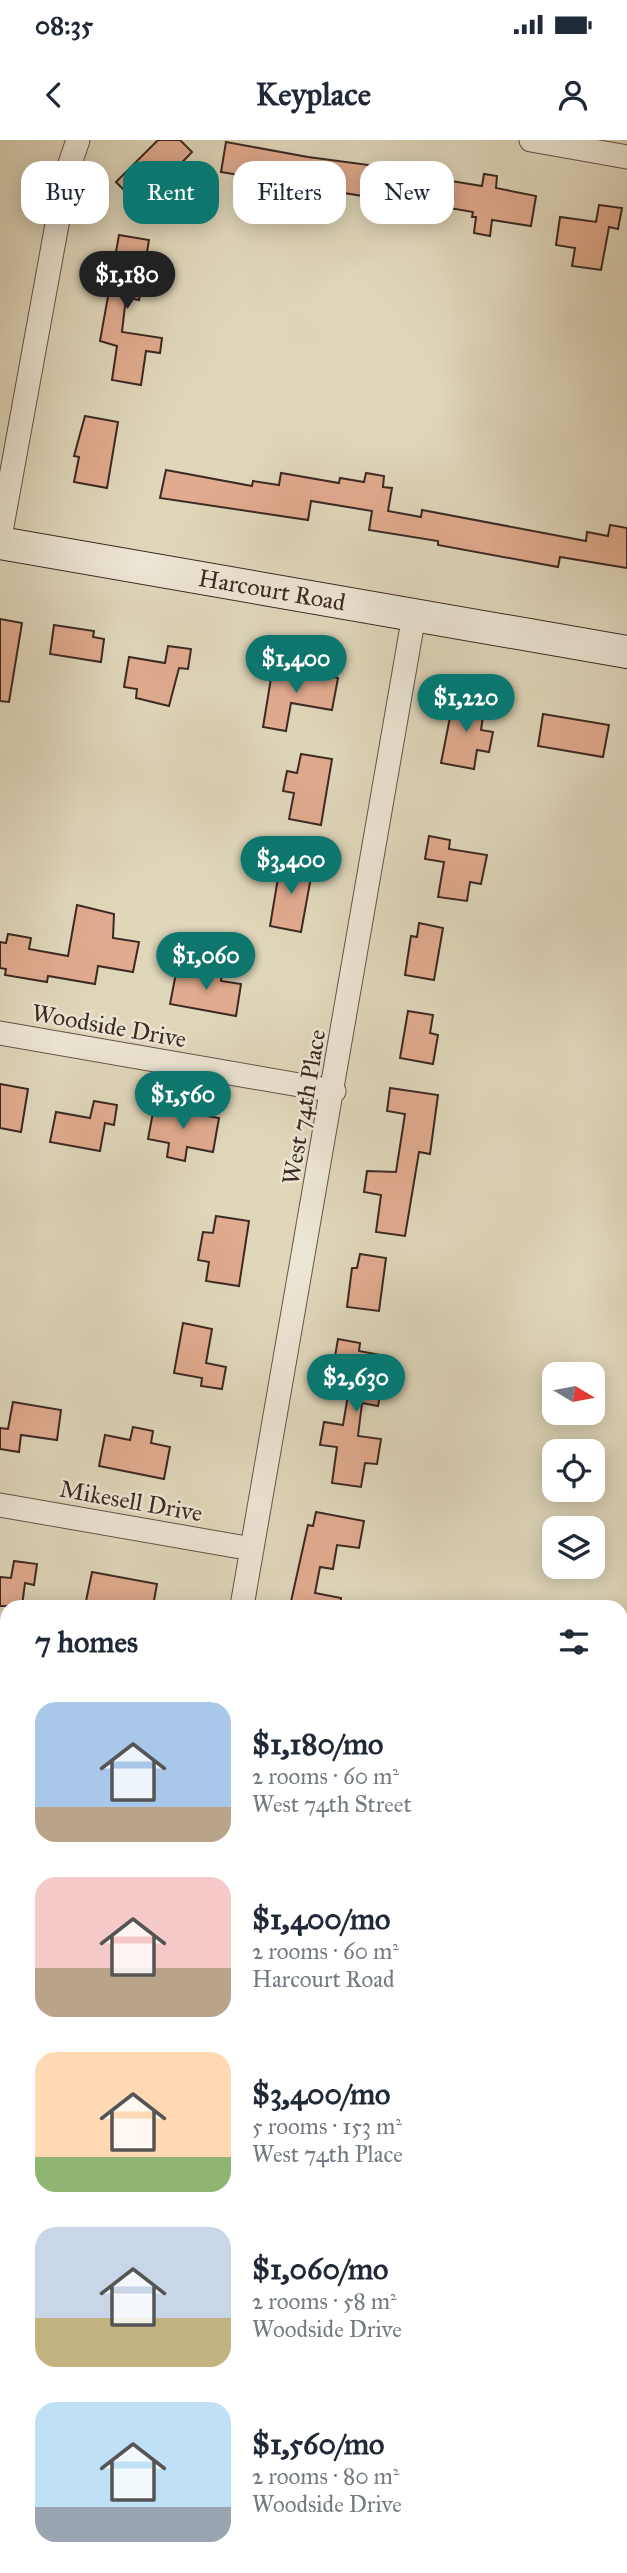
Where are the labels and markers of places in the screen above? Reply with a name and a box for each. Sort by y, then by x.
pin: $1,180 [70,251,184,311]
pin: $1,400 [239,636,353,695]
pin: $1,220 [409,674,523,734]
pin: $3,400 [234,836,348,896]
pin: $1,060 [149,932,263,992]
pin: $1,560 [126,1072,240,1131]
pin: $2,630 [299,1354,413,1414]

